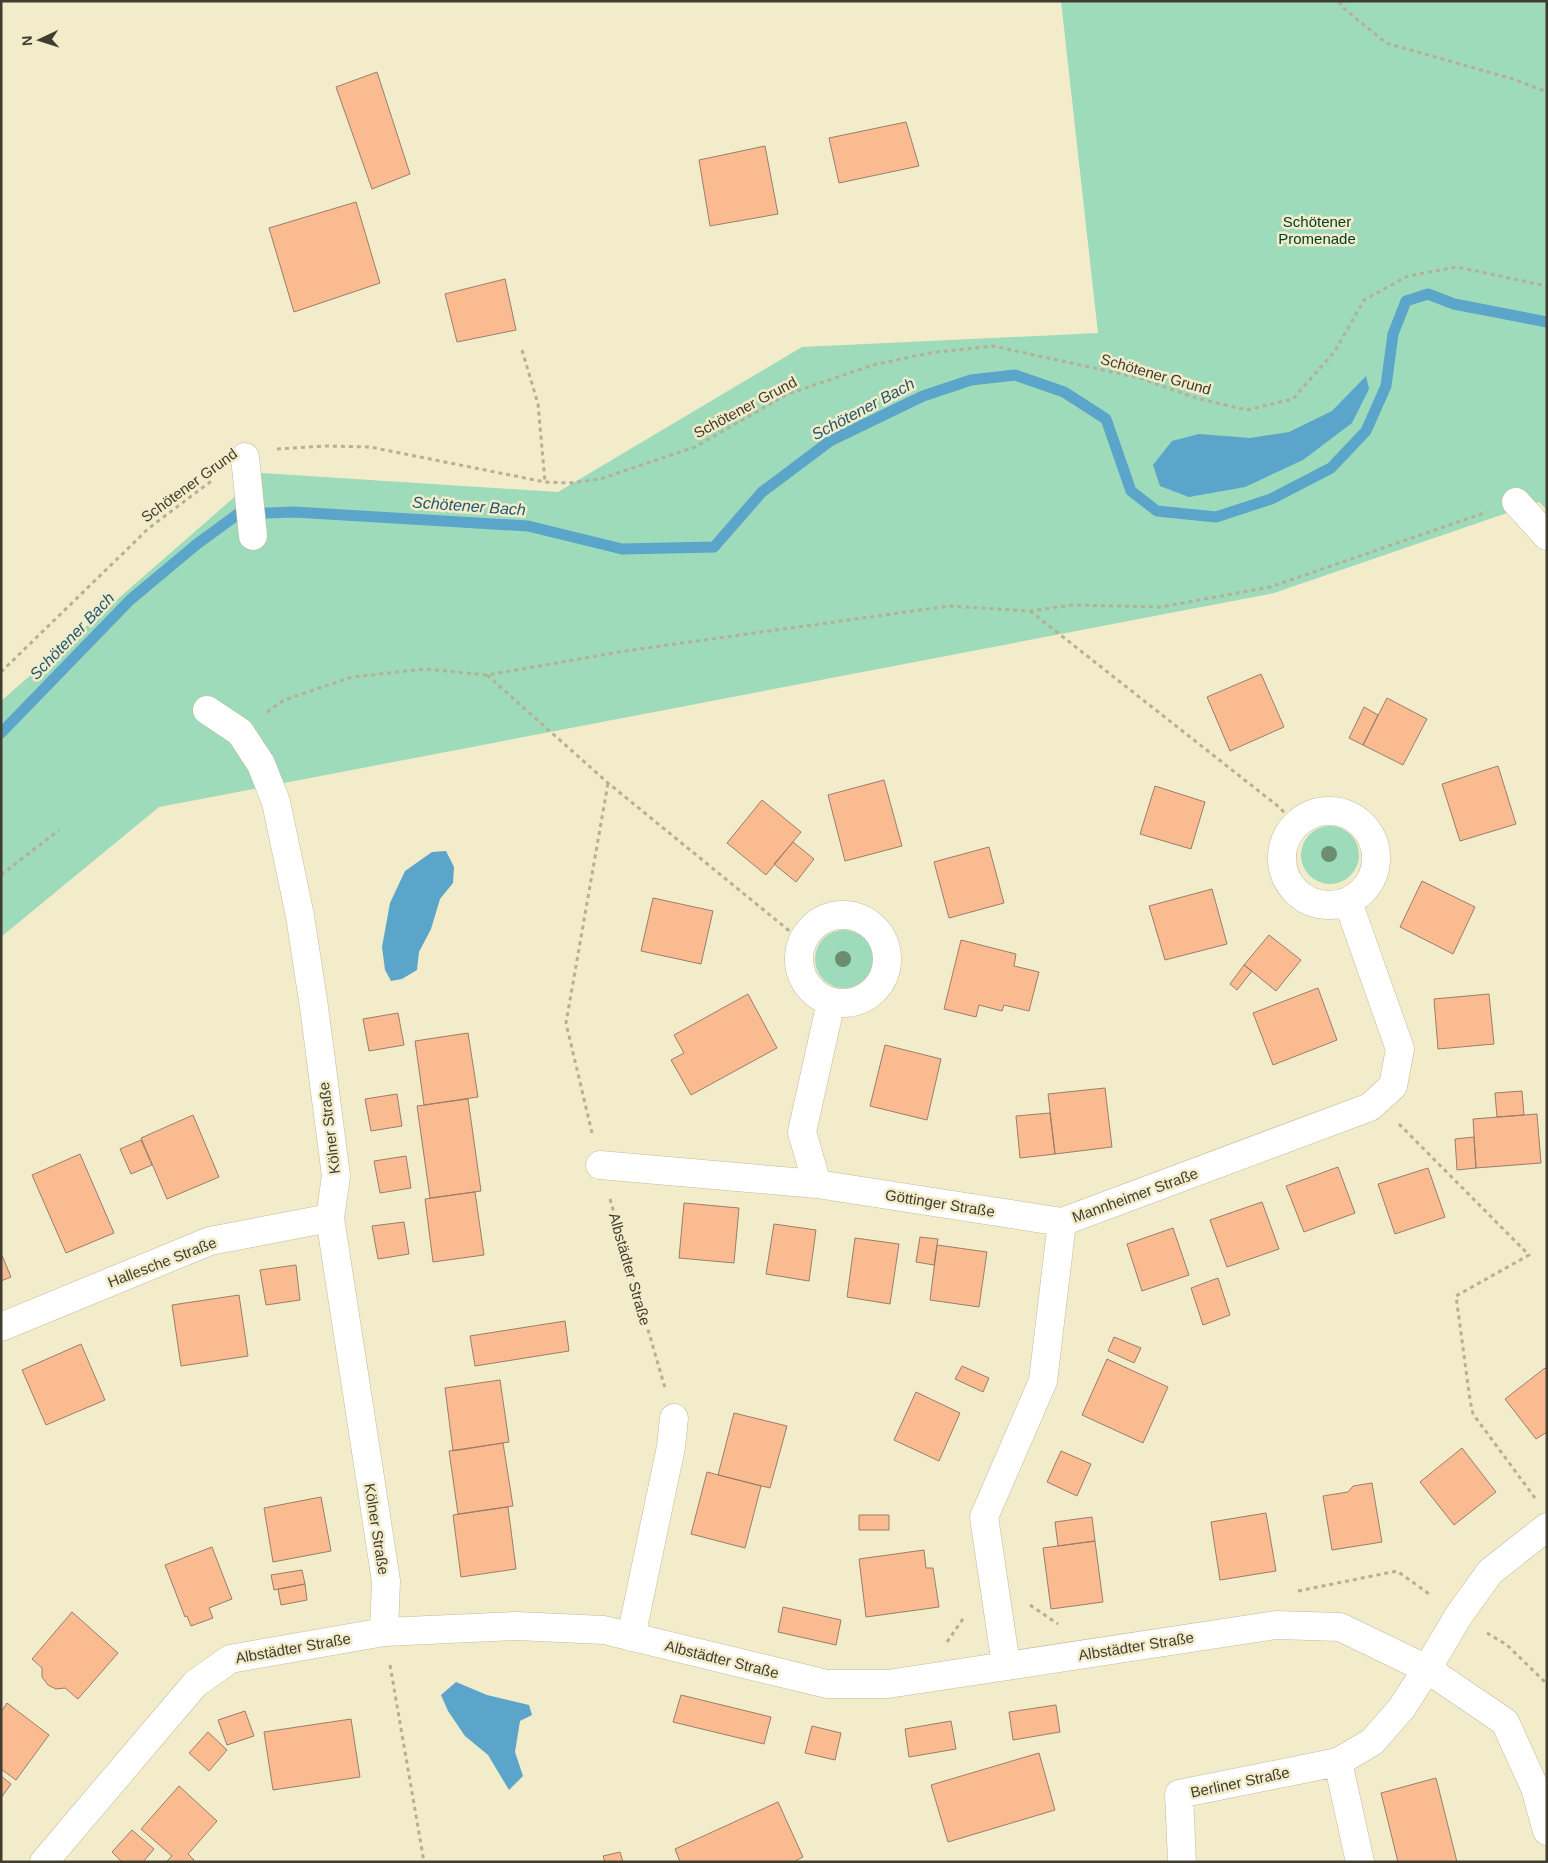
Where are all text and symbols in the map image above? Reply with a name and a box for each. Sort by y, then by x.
north arrow [15,15,65,65]
text: N [19,35,35,47]
park label: Schötener Promenade [1278,213,1356,247]
street label: Schötener Grund [1099,350,1213,398]
street label: Schötener Grund [691,373,799,441]
water label: Schötener Bach [809,375,917,443]
street label: Schötener Grund [138,445,240,525]
water label: Schötener Bach [412,494,526,518]
water label: Schötener Bach [26,589,118,683]
street label: Kölner Straße [315,1081,343,1175]
street label: Mannheimer Straße [1070,1164,1200,1226]
street label: Göttinger Straße [884,1186,996,1220]
street label: Albstädter Straße [606,1211,654,1327]
street label: Hallesche Straße [105,1233,219,1291]
street label: Kölner Straße [361,1482,393,1576]
street label: Albstädter Straße [1077,1628,1195,1664]
street label: Albstädter Straße [234,1629,352,1667]
street label: Albstädter Straße [663,1637,781,1681]
street label: Berliner Straße [1189,1763,1291,1801]

